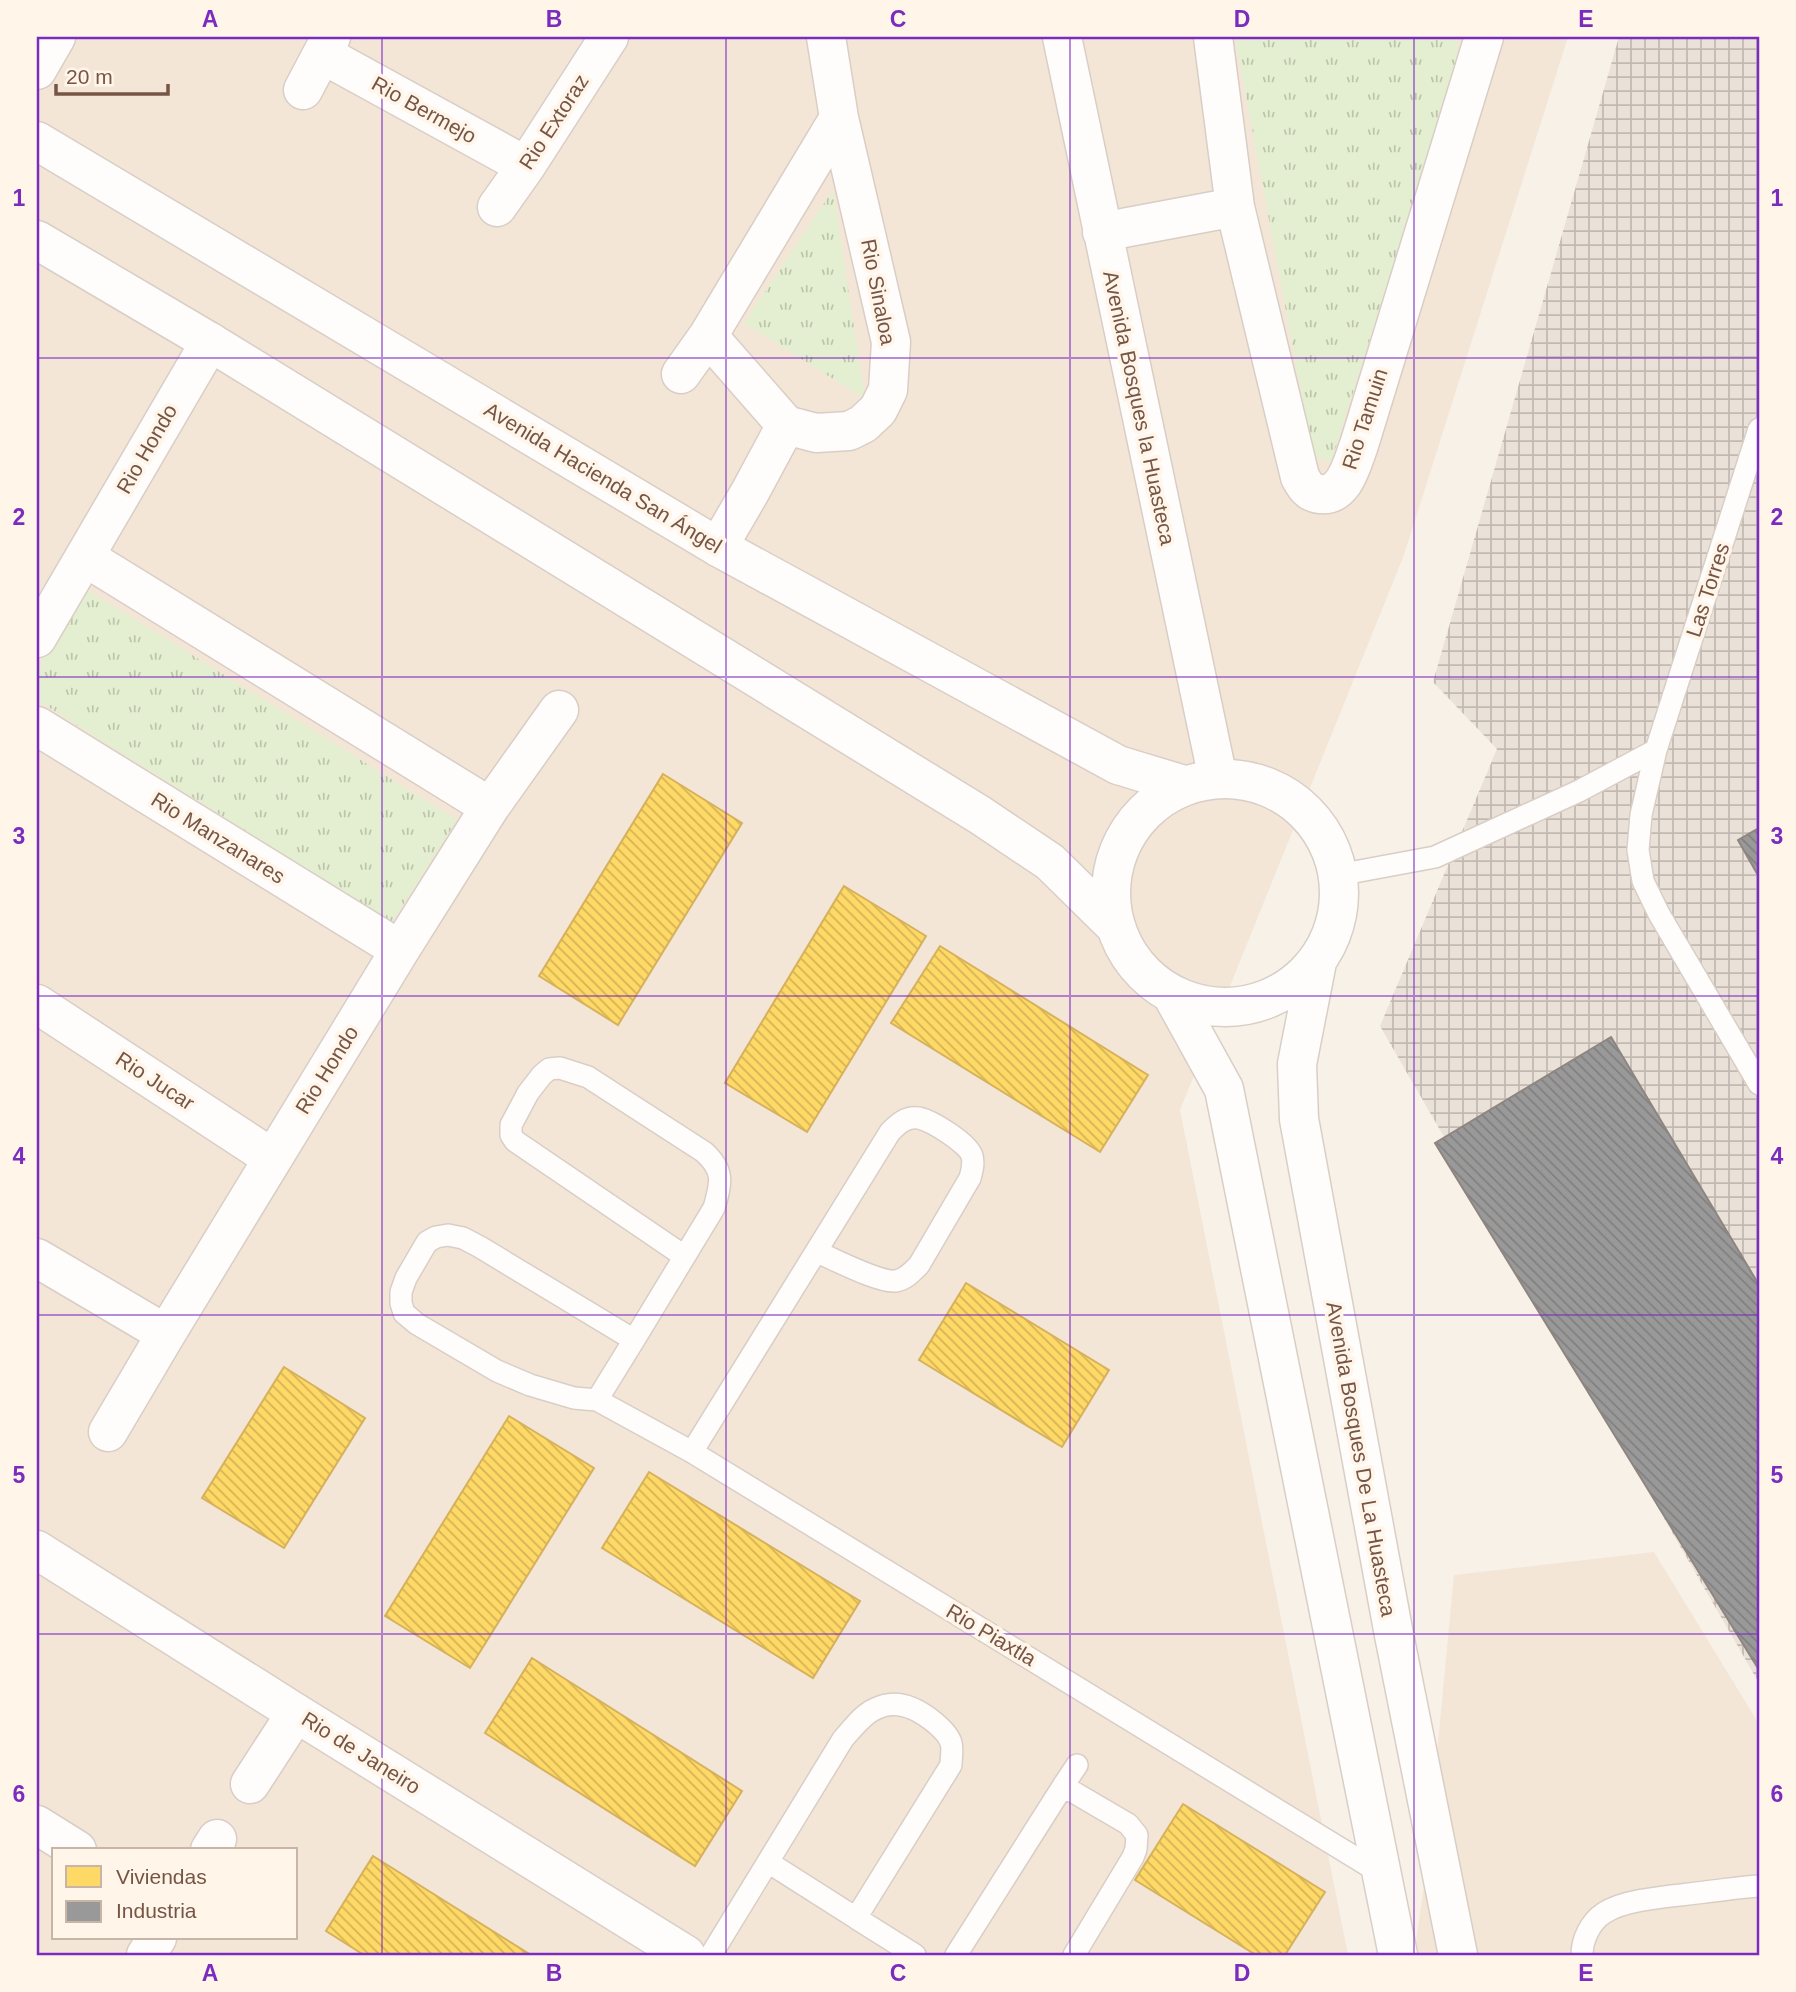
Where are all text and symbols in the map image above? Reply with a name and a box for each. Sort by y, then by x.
text: A [202,6,218,32]
text: B [546,6,562,32]
text: C [890,6,906,32]
text: D [1234,6,1250,32]
text: E [1578,6,1594,32]
scale bar [56,52,168,96]
text: 20 m [66,65,113,88]
street label: Rio Extoraz [514,70,593,174]
street label: Rio Bermejo [368,71,480,148]
text: 1 [13,185,26,211]
text: 1 [1771,185,1784,211]
street label: Rio Sinaloa [857,237,900,347]
street label: Avenida Bosques la Huasteca [1099,269,1180,547]
street label: Rio Tamuin [1337,366,1392,472]
street label: Avenida Hacienda San Ángel [480,397,726,558]
street label: Rio Hondo [112,400,181,497]
text: 2 [13,504,25,530]
text: 2 [1771,504,1783,530]
street label: Las Torres [1681,540,1734,640]
street label: Rio Manzanares [147,787,289,888]
text: 3 [13,823,25,849]
text: 3 [1771,823,1783,849]
street label: Rio Hondo [291,1022,363,1118]
street label: Rio Jucar [112,1047,199,1114]
text: 4 [13,1143,26,1169]
text: 4 [1771,1143,1784,1169]
street label: Avenida Bosques De La Huasteca [1322,1300,1401,1619]
text: 5 [13,1462,26,1488]
text: 5 [1771,1462,1784,1488]
street label: Rio Piaxtla [942,1599,1040,1670]
street label: Rio de Janeiro [298,1707,425,1798]
text: 6 [13,1781,25,1807]
text: 6 [1771,1781,1783,1807]
legend [52,1848,298,1940]
text: Viviendas [116,1865,207,1888]
text: Industria [116,1899,197,1922]
text: A [202,1960,218,1986]
text: B [546,1960,562,1986]
text: C [890,1960,906,1986]
text: D [1234,1960,1250,1986]
text: E [1578,1960,1594,1986]

